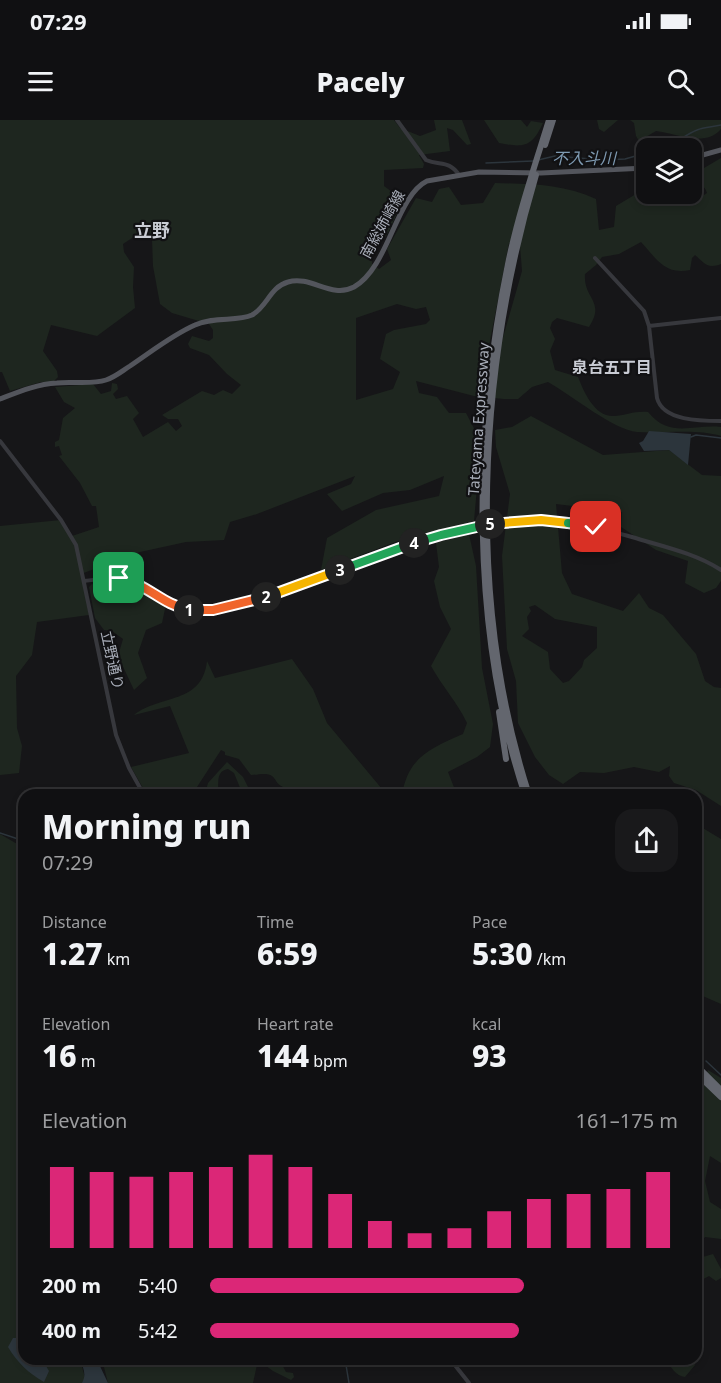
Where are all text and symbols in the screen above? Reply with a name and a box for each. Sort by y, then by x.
text: 07:29 [30,6,87,36]
text: Pacely [316,63,405,100]
icon: menu [24,65,57,98]
icon: search [664,65,697,98]
map controls [636,138,702,204]
button: layers [636,138,702,204]
water label: 不入斗川 [552,147,618,169]
street label: 南総姉崎線 [355,186,409,262]
district label: 立野 [134,218,170,242]
street label: Tateyama Expressway [463,341,493,496]
district label: 泉台五丁目 [572,356,652,378]
pin [570,501,621,552]
pin: 5 [475,509,505,539]
icon: check [579,510,612,543]
text: 5 [485,513,495,535]
pin: 4 [399,528,429,558]
text: 4 [409,532,419,554]
pin [93,552,144,603]
pin: 3 [325,555,355,585]
text: 3 [335,559,345,581]
icon: arrive [102,561,135,594]
pin: 2 [251,582,281,612]
text: 2 [261,586,271,608]
pin: 1 [174,595,204,625]
text: 1 [184,599,194,621]
street label: 立野通り [97,629,129,691]
text: Morning run [42,804,251,849]
button: share [615,809,678,872]
text: 07:29 [42,849,93,876]
text: Distance [42,911,107,933]
text: Time [257,911,294,933]
text: Pace [472,911,507,933]
text: 1.27 [42,933,103,974]
text: 6:59 [257,933,318,974]
text: 5:30 [472,933,533,974]
text: km [103,948,130,970]
text: /km [533,948,566,970]
text: Elevation [42,1013,110,1035]
text: Heart rate [257,1013,333,1035]
text: kcal [472,1013,501,1035]
text: 16 [42,1035,77,1076]
text: 144 [257,1035,309,1076]
text: 93 [472,1035,507,1076]
text: m [77,1050,96,1072]
text: bpm [309,1050,348,1072]
text: Elevation [42,1107,127,1134]
text: 161–175 m [575,1107,678,1134]
text: 200 m [42,1272,101,1299]
text: 5:40 [138,1272,178,1299]
text: 400 m [42,1317,101,1344]
text: 5:42 [138,1317,178,1344]

